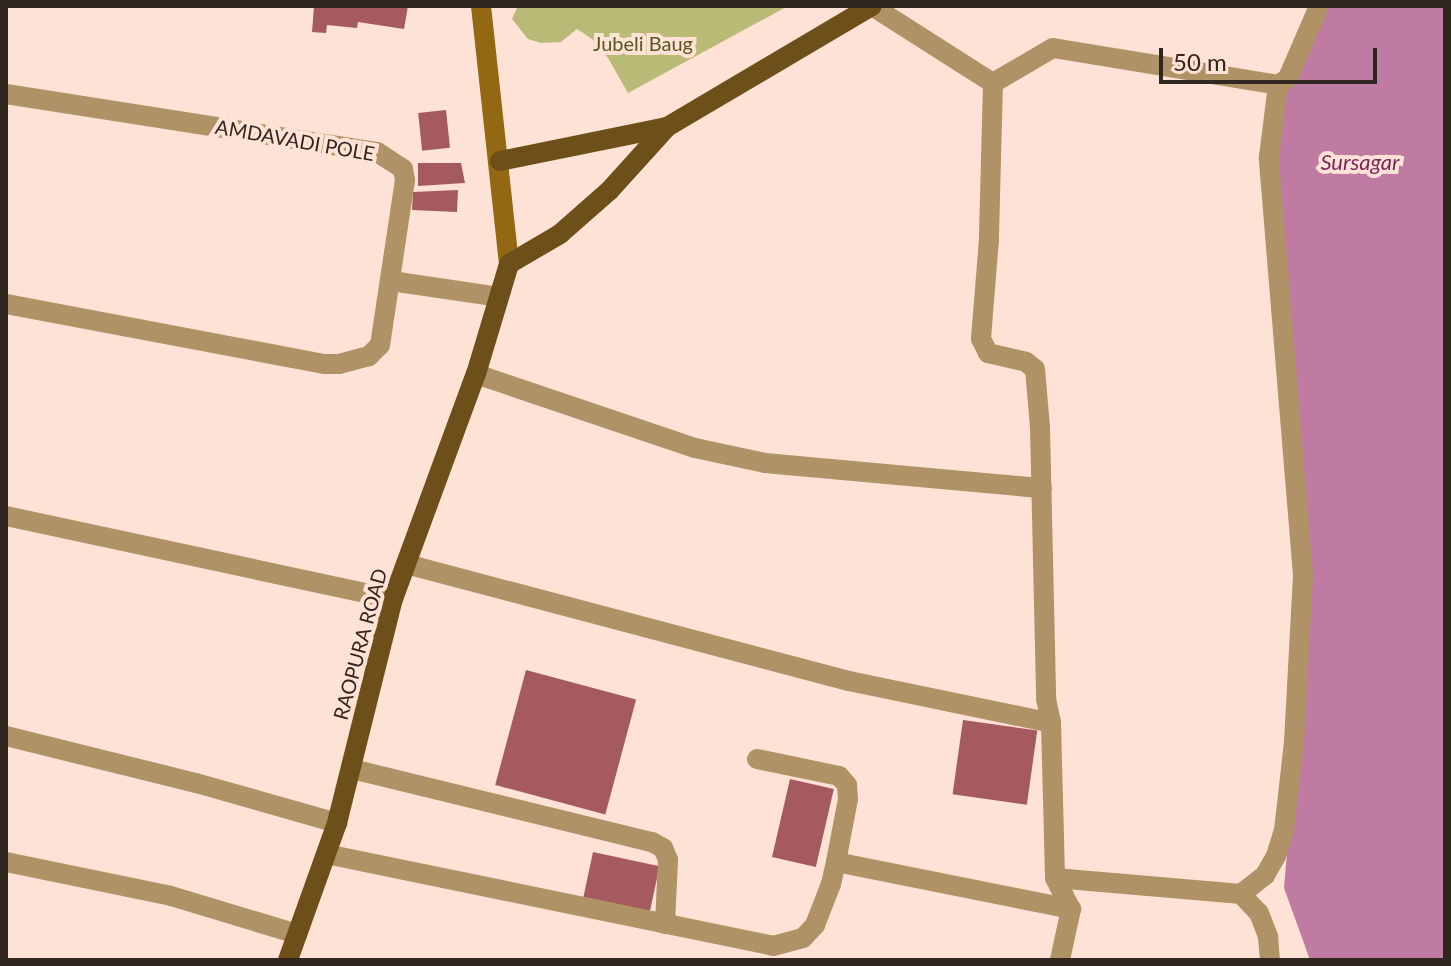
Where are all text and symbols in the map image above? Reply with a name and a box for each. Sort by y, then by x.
park label: Jubeli Baug [593,31,693,55]
scale bar [1163,32,1381,82]
text: 50 m [1173,47,1227,76]
street label: AMDAVADI POLE [214,114,376,166]
water label: Sursagar [1320,149,1400,175]
street label: RAOPURA ROAD [328,565,392,723]

